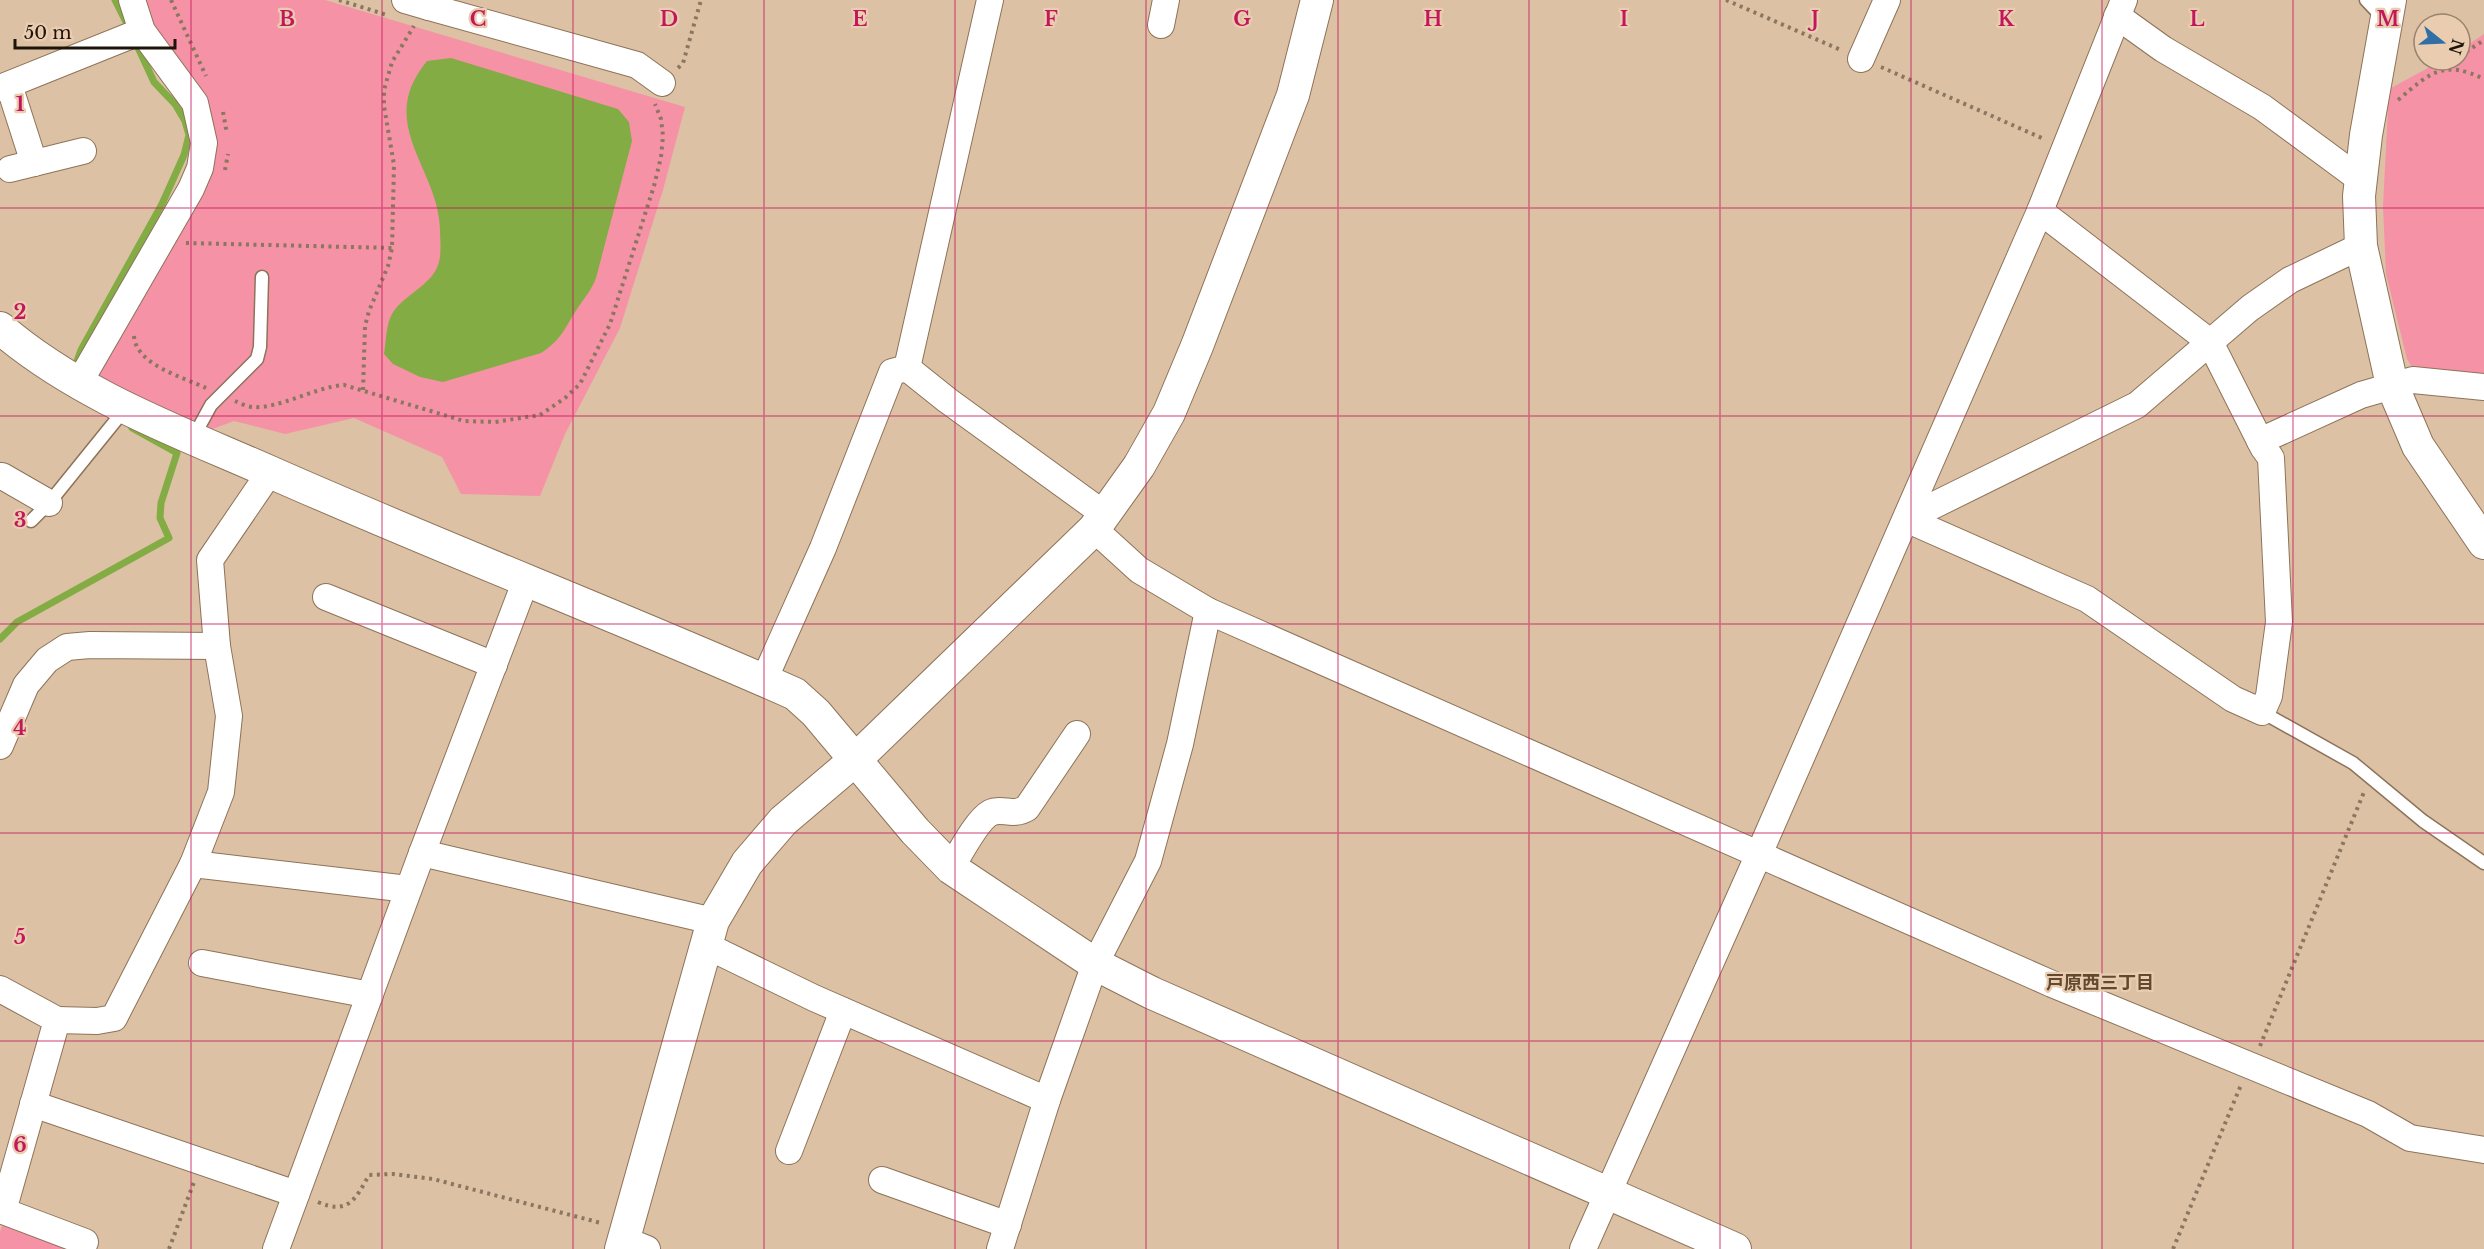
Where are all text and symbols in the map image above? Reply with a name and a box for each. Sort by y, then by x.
text: B [279,7,295,31]
text: C [470,7,486,31]
text: D [660,7,678,31]
text: E [852,7,868,31]
text: F [1044,7,1058,31]
text: G [1233,7,1251,31]
text: H [1424,7,1443,31]
text: I [1620,7,1628,31]
text: J [1807,7,1819,31]
text: K [1998,7,2015,31]
text: L [2189,7,2205,31]
text: M [2377,7,2400,31]
scale bar [15,12,176,50]
north arrow [2412,12,2472,72]
text: 50 m [24,22,72,44]
text: N [2444,36,2468,57]
text: 1 [16,92,25,116]
text: 2 [13,300,27,324]
text: 3 [14,508,26,532]
text: 4 [13,716,27,740]
text: 5 [14,925,26,949]
district label: 戸原西三丁目 [2046,972,2154,994]
text: 6 [13,1133,27,1157]

